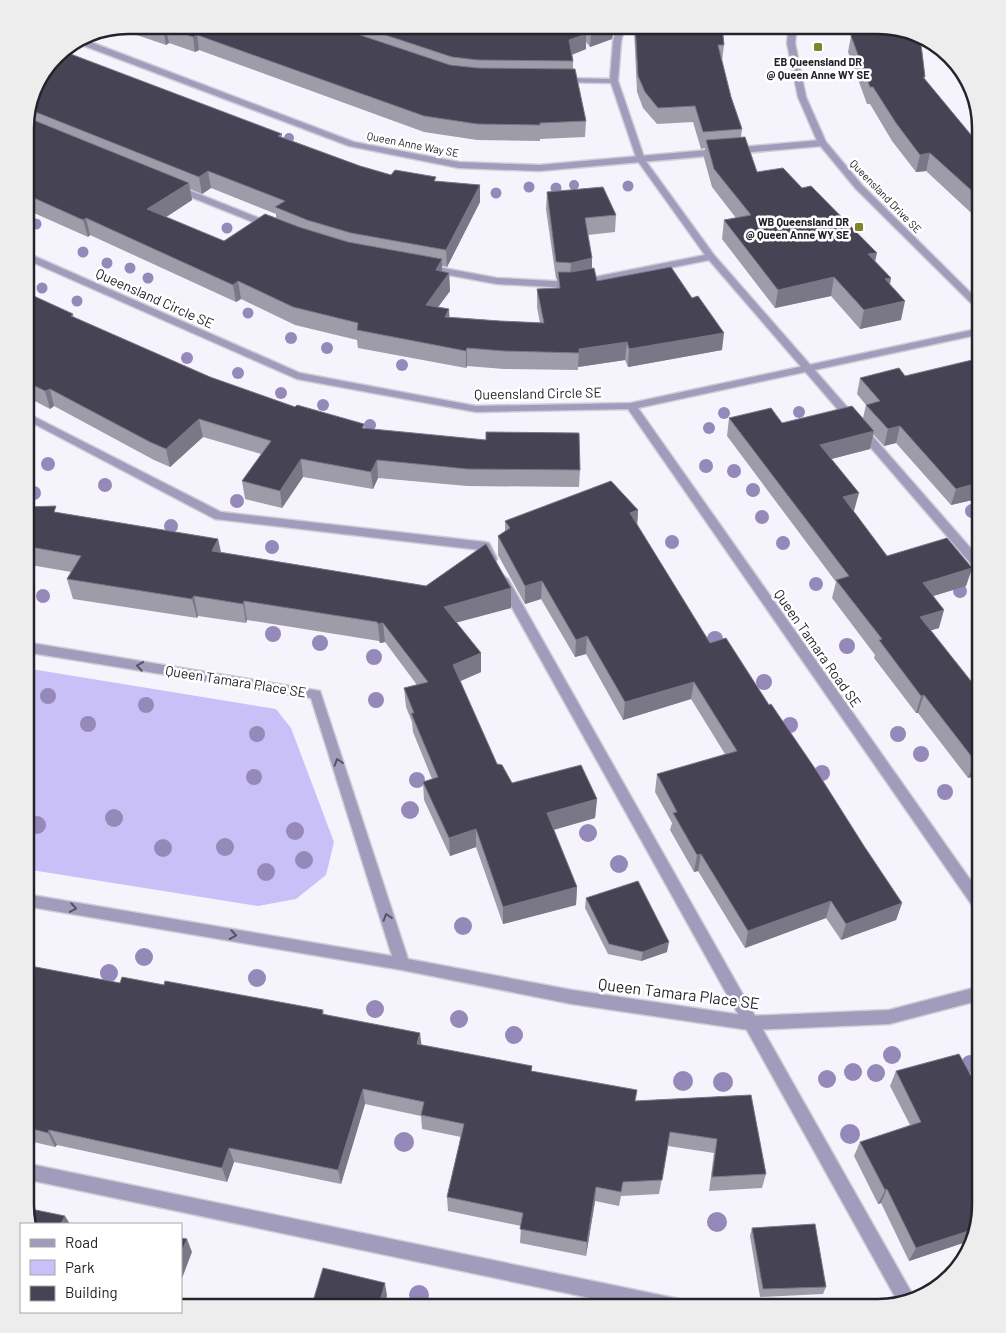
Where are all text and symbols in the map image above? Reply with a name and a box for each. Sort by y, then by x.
marker: EB Queensland DR @ Queen Anne WY SE [812,41,824,53]
place label: EB Queensland DR @ Queen Anne WY SE [766,55,870,81]
street label: Queen Anne Way SE [366,129,461,159]
street label: Queensland Drive SE [848,157,925,236]
place label: WB Queensland DR @ Queen Anne WY SE [746,215,850,241]
marker: WB Queensland DR @ Queen Anne WY SE [853,221,865,233]
street label: Queensland Circle SE [93,264,217,332]
street label: Queensland Circle SE [474,383,602,403]
street label: Queen Tamara Road SE [771,586,865,710]
one-way arrow [136,661,145,671]
street label: Queen Tamara Place SE [164,661,308,701]
one-way arrow [334,759,344,767]
one-way arrow [69,902,78,912]
one-way arrow [383,914,393,922]
one-way arrow [229,930,238,940]
street label: Queen Tamara Place SE [597,974,761,1012]
legend [20,1223,182,1313]
text: Road [65,1233,98,1251]
text: Park [65,1258,95,1276]
text: Building [65,1283,118,1301]

